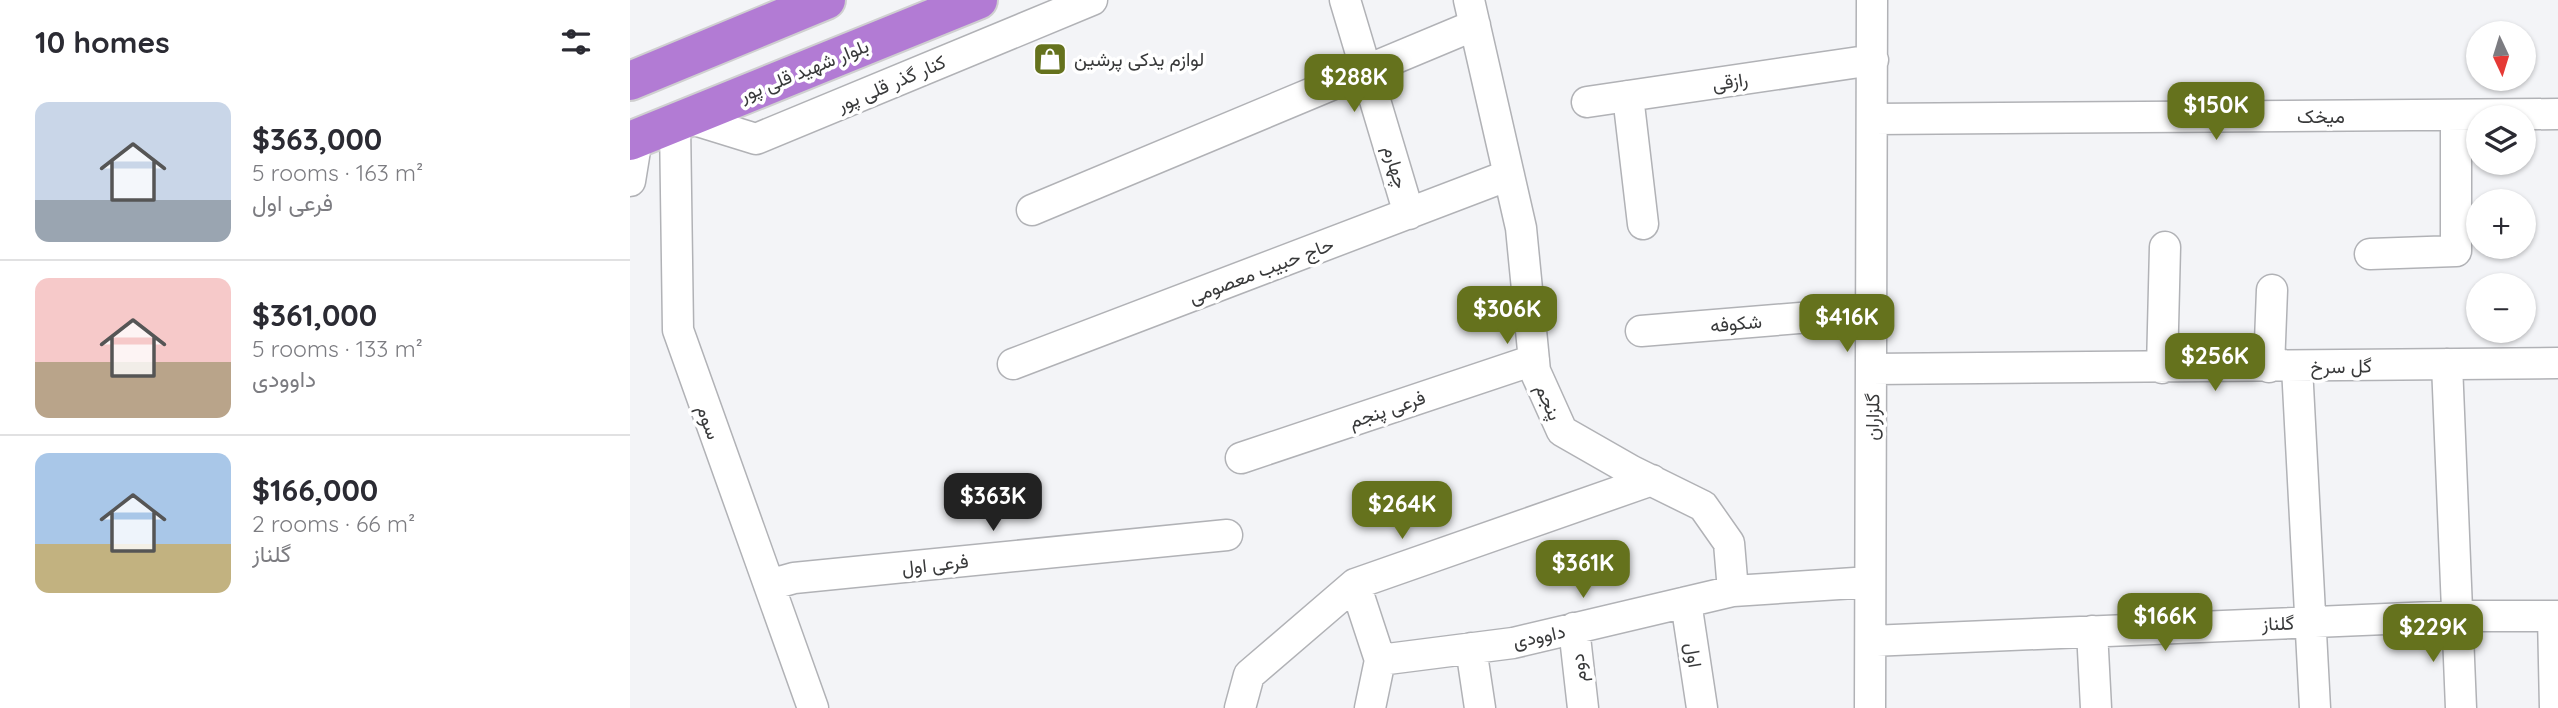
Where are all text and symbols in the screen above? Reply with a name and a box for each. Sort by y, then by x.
north arrow [2466,21,2536,91]
map controls [2466,21,2536,343]
text: 10 homes [35,23,170,61]
icon: filters [557,23,595,61]
street label: بلوار شهید قلی پور [735,33,873,109]
shop icon: لوازم یدکی پرشین [1031,40,1069,78]
place label: لوازم یدکی پرشین [1074,47,1204,73]
street label: کنار گذر قلی پور [832,49,950,119]
pin: $288K [1305,54,1403,114]
text: $288K [1320,62,1388,91]
street label: رازقی [1711,67,1749,95]
pin: $150K [2167,82,2265,142]
text: $150K [2183,90,2249,119]
street label: میخک [2297,104,2345,128]
button: layers [2466,105,2536,175]
text: $363,000 [252,120,382,158]
icon: home [91,130,175,214]
street label: چهارم [1377,143,1414,192]
text: 5 rooms · 163 m² [252,158,423,187]
text: فرعی اول [252,188,333,217]
button: + [2466,189,2536,259]
street label: حاج حبیب معصومی [1185,231,1337,310]
button: − [2466,273,2536,343]
pin: $306K [1458,286,1556,346]
text: $306K [1473,294,1541,323]
pin: $416K [1798,294,1896,354]
text: $361,000 [252,296,377,334]
text: $416K [1815,302,1879,331]
icon: home [91,306,175,390]
street label: شکوفه [1709,309,1763,337]
text: 5 rooms · 133 m² [252,334,423,363]
pin: $256K [2166,334,2264,393]
text: $256K [2181,341,2249,370]
street label: گل سرخ [2310,353,2372,380]
text: داوودی [252,364,316,393]
street label: پنجم [1529,380,1568,425]
street label: فرعی پنجم [1346,385,1429,435]
street label: گلزاران [1860,393,1884,441]
street label: سوم [691,402,726,443]
text: $166,000 [252,471,378,509]
pin: $363K [944,474,1042,533]
icon: home [91,481,175,565]
text: $363K [960,481,1026,510]
pin: $264K [1353,482,1451,541]
text: $264K [1368,489,1436,518]
text: 2 rooms · 66 m² [252,509,415,538]
text: گلناز [252,539,291,568]
pin: $361K [1534,540,1632,600]
text: $361K [1552,548,1614,577]
street label: فرعی اول [900,549,970,579]
pin: $166K [2116,594,2214,653]
text: $166K [2133,601,2197,630]
pin: $229K [2384,604,2482,664]
street label: گلناز [2260,610,2295,636]
text: $229K [2399,612,2467,641]
street label: داوودی [1511,619,1567,653]
street label: اول [1680,641,1708,669]
street label: دوم [1565,652,1592,684]

